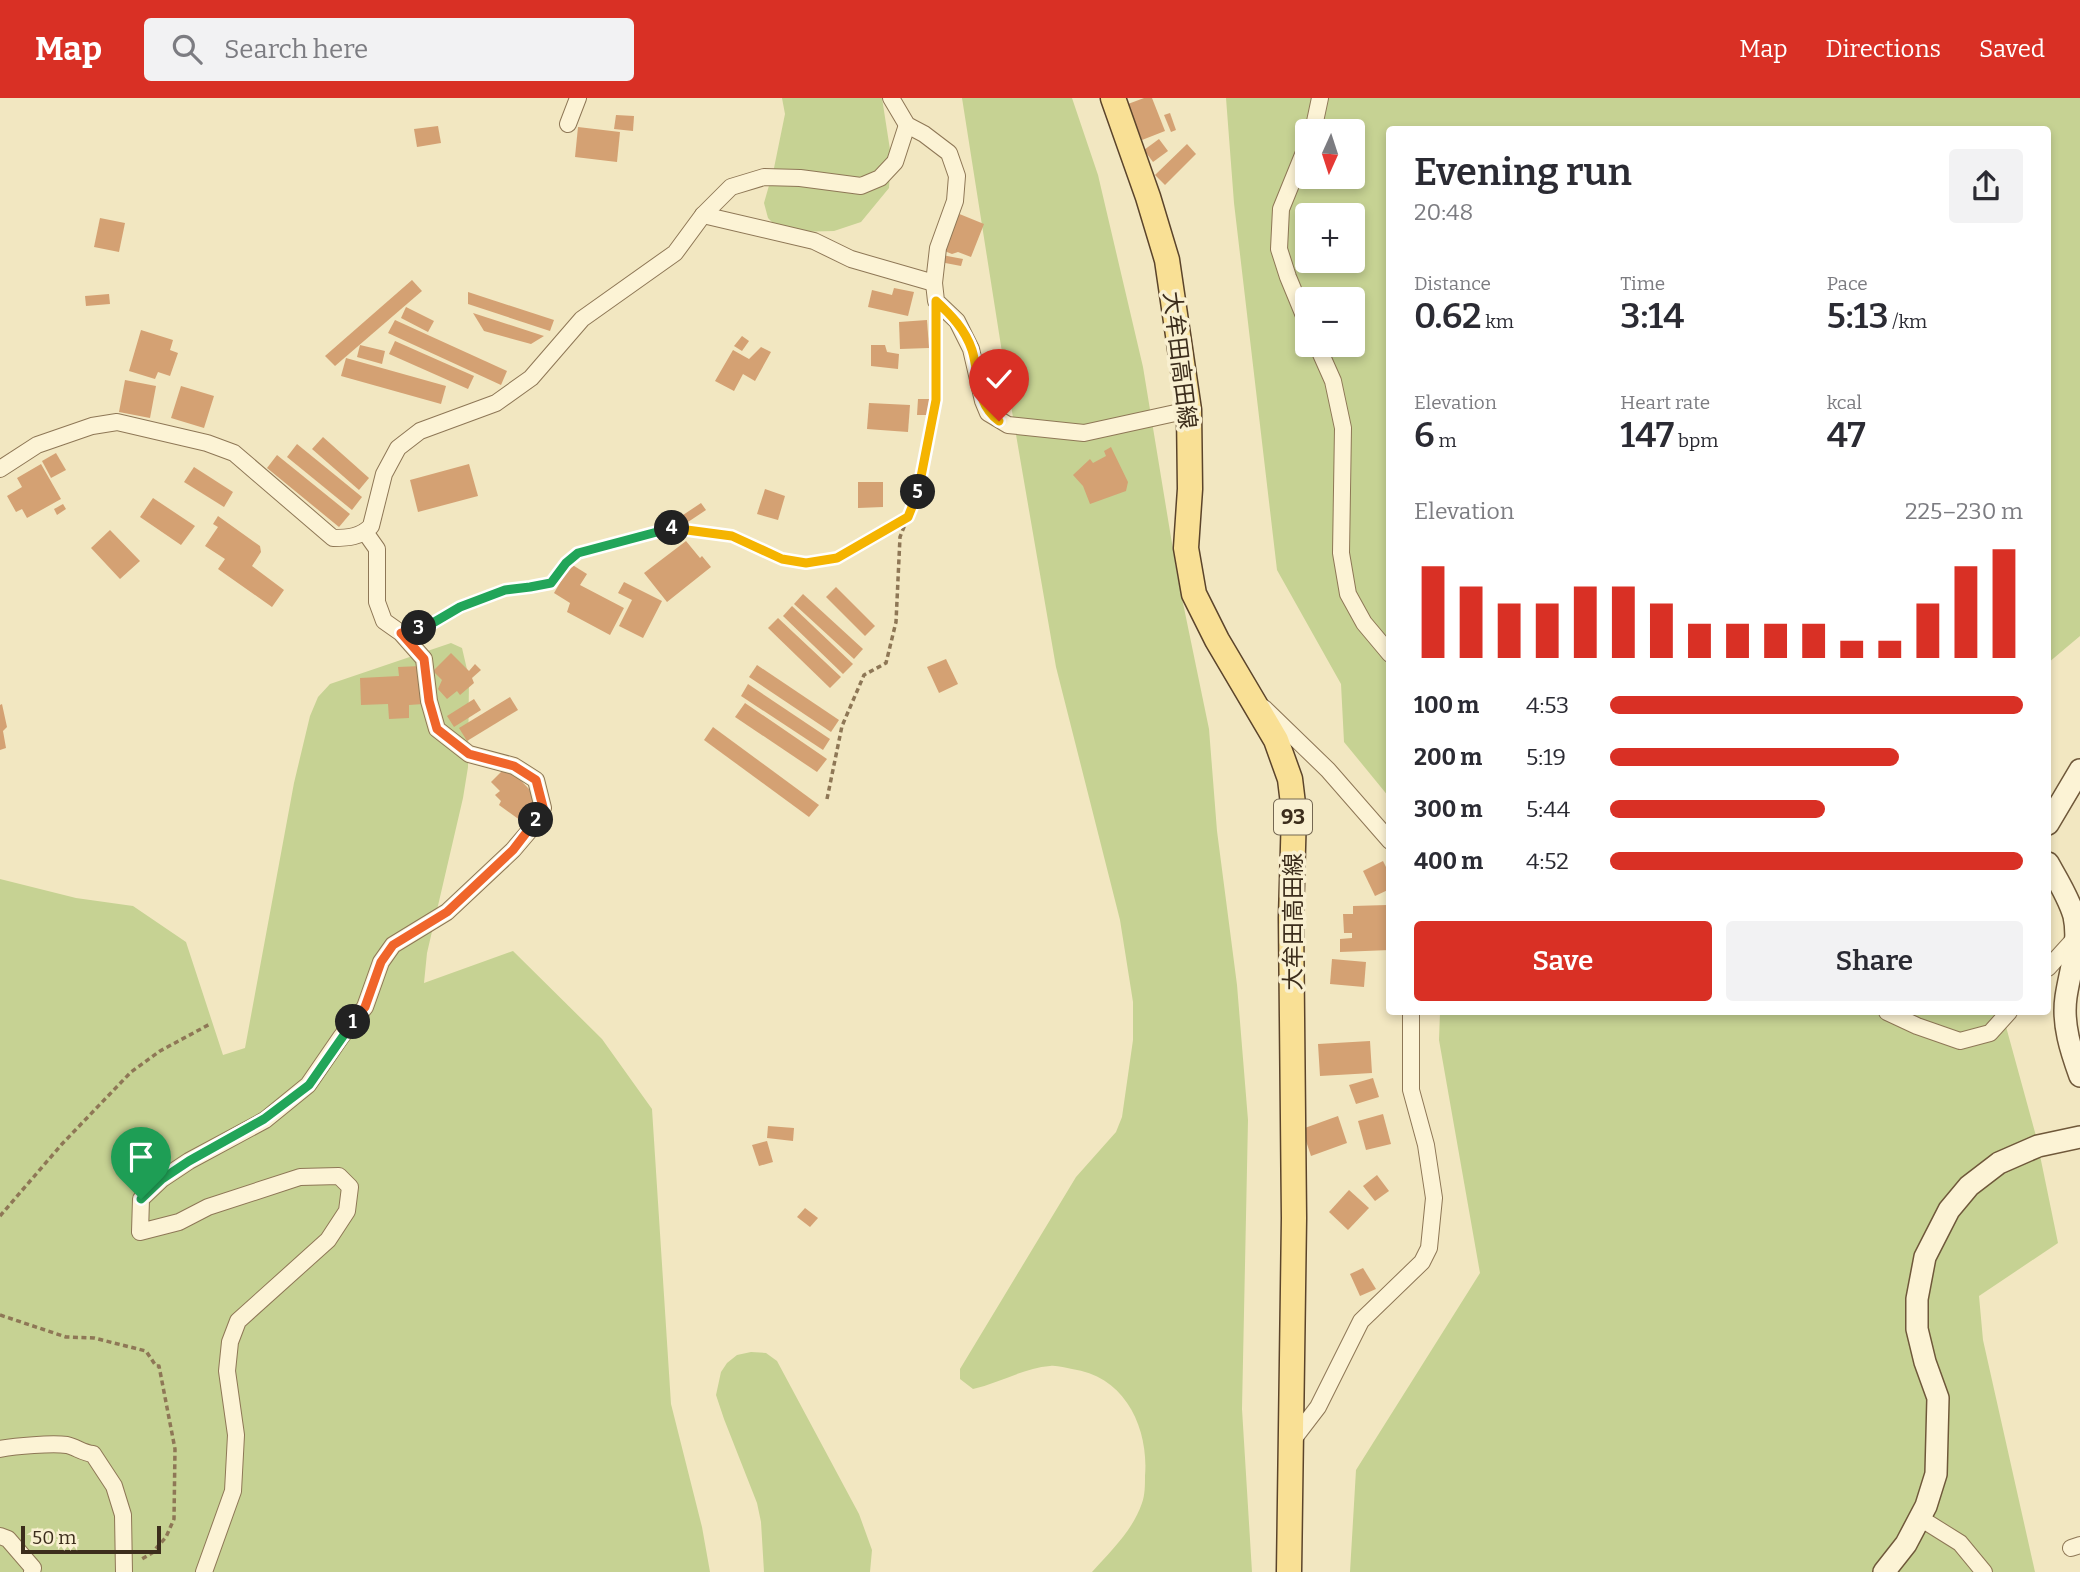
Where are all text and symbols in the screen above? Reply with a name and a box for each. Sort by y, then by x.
search box [144,18,634,81]
text: Map [35,29,102,69]
icon: search [168,30,206,68]
text: Search here [224,34,368,65]
text: Map [1739,35,1788,63]
text: Directions [1826,35,1941,63]
text: Saved [1979,35,2045,63]
north arrow [1295,119,1365,189]
map controls [1295,119,1365,357]
text: Evening run [1414,149,1632,195]
button: share [1949,149,2023,223]
text: 20:48 [1414,198,1473,226]
button: + [1295,203,1365,273]
text: Distance [1414,272,1491,295]
text: Time [1620,272,1665,295]
text: Pace [1827,272,1868,295]
button: − [1295,287,1365,357]
street label: 大牟田高田線 [1158,290,1202,430]
text: 0.62 [1414,295,1481,337]
text: 3:14 [1620,295,1684,337]
text: 5:13 [1827,295,1888,337]
text: km [1481,310,1514,333]
text: /km [1888,310,1927,333]
pin [969,349,1029,421]
icon: check [980,360,1018,398]
text: Elevation [1414,391,1497,414]
text: Heart rate [1620,391,1710,414]
text: kcal [1827,391,1862,414]
text: 6 [1414,414,1435,456]
text: 147 [1620,414,1674,456]
text: 47 [1827,414,1866,456]
text: m [1435,429,1457,452]
text: bpm [1674,429,1718,452]
pin: 5 [900,474,936,510]
text: 5 [912,480,923,503]
text: Elevation [1414,497,1514,525]
text: 225–230 m [1905,497,2023,525]
pin: 4 [654,510,690,546]
text: 4 [666,516,677,539]
pin: 3 [402,610,436,646]
text: 3 [413,616,424,639]
text: 100 m [1414,691,1479,719]
text: 4:53 [1526,691,1569,719]
text: 200 m [1414,743,1482,771]
text: 5:19 [1526,743,1566,771]
text: 300 m [1414,795,1483,823]
text: 5:44 [1526,795,1570,823]
road number: 93 [1274,800,1312,834]
pin: 2 [518,802,554,838]
text: 2 [530,808,541,831]
text: 400 m [1414,847,1483,875]
text: 4:52 [1526,847,1569,875]
street label: 大牟田高田線 [1279,853,1307,991]
button: Save [1414,921,1712,1001]
button: Share [1726,921,2023,1001]
pin: 1 [336,1004,370,1040]
text: 1 [348,1010,357,1033]
pin [111,1127,171,1199]
icon: arrive [122,1138,160,1176]
scale bar [21,1523,161,1555]
text: 50 m [32,1526,76,1549]

